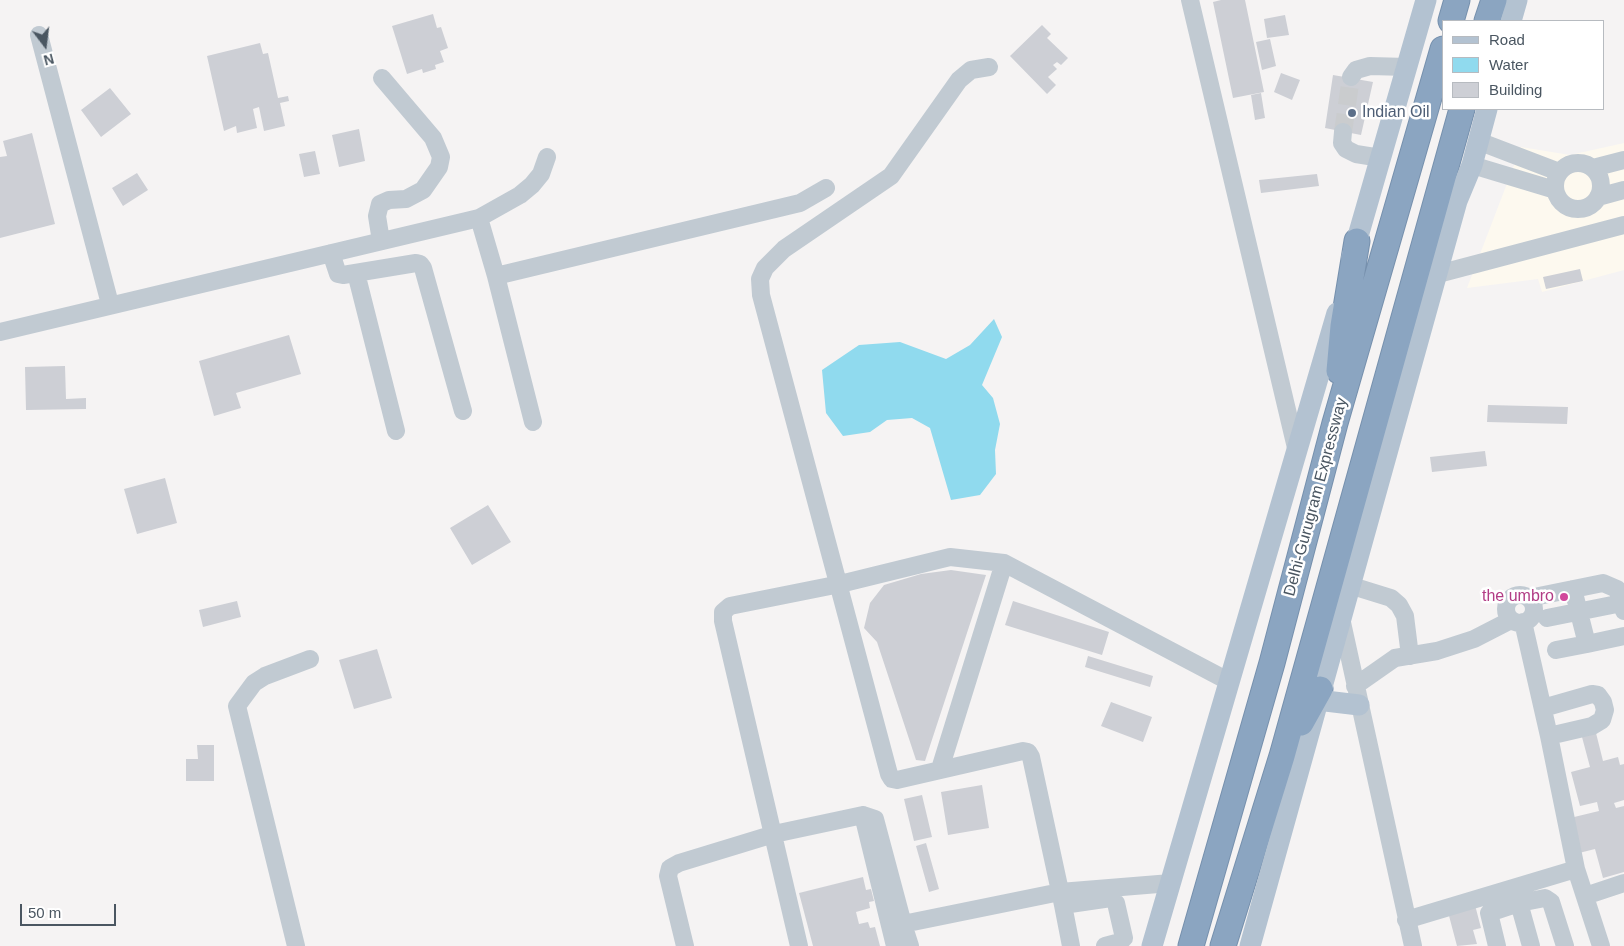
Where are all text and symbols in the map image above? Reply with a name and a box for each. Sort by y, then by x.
north arrow [20,20,70,70]
legend [1442,20,1604,110]
text: Road [1489,31,1525,48]
text: N [42,50,56,69]
text: Water [1489,56,1528,73]
text: Building [1489,81,1542,98]
place label: Indian Oil [1362,103,1430,123]
marker: Indian Oil [1346,107,1358,119]
street label: Delhi-Gurugram Expressway [1280,396,1352,598]
place label: the umbro [1482,587,1554,607]
marker: the umbro [1558,591,1570,603]
scale bar [22,894,119,926]
text: 50 m [28,904,61,921]

